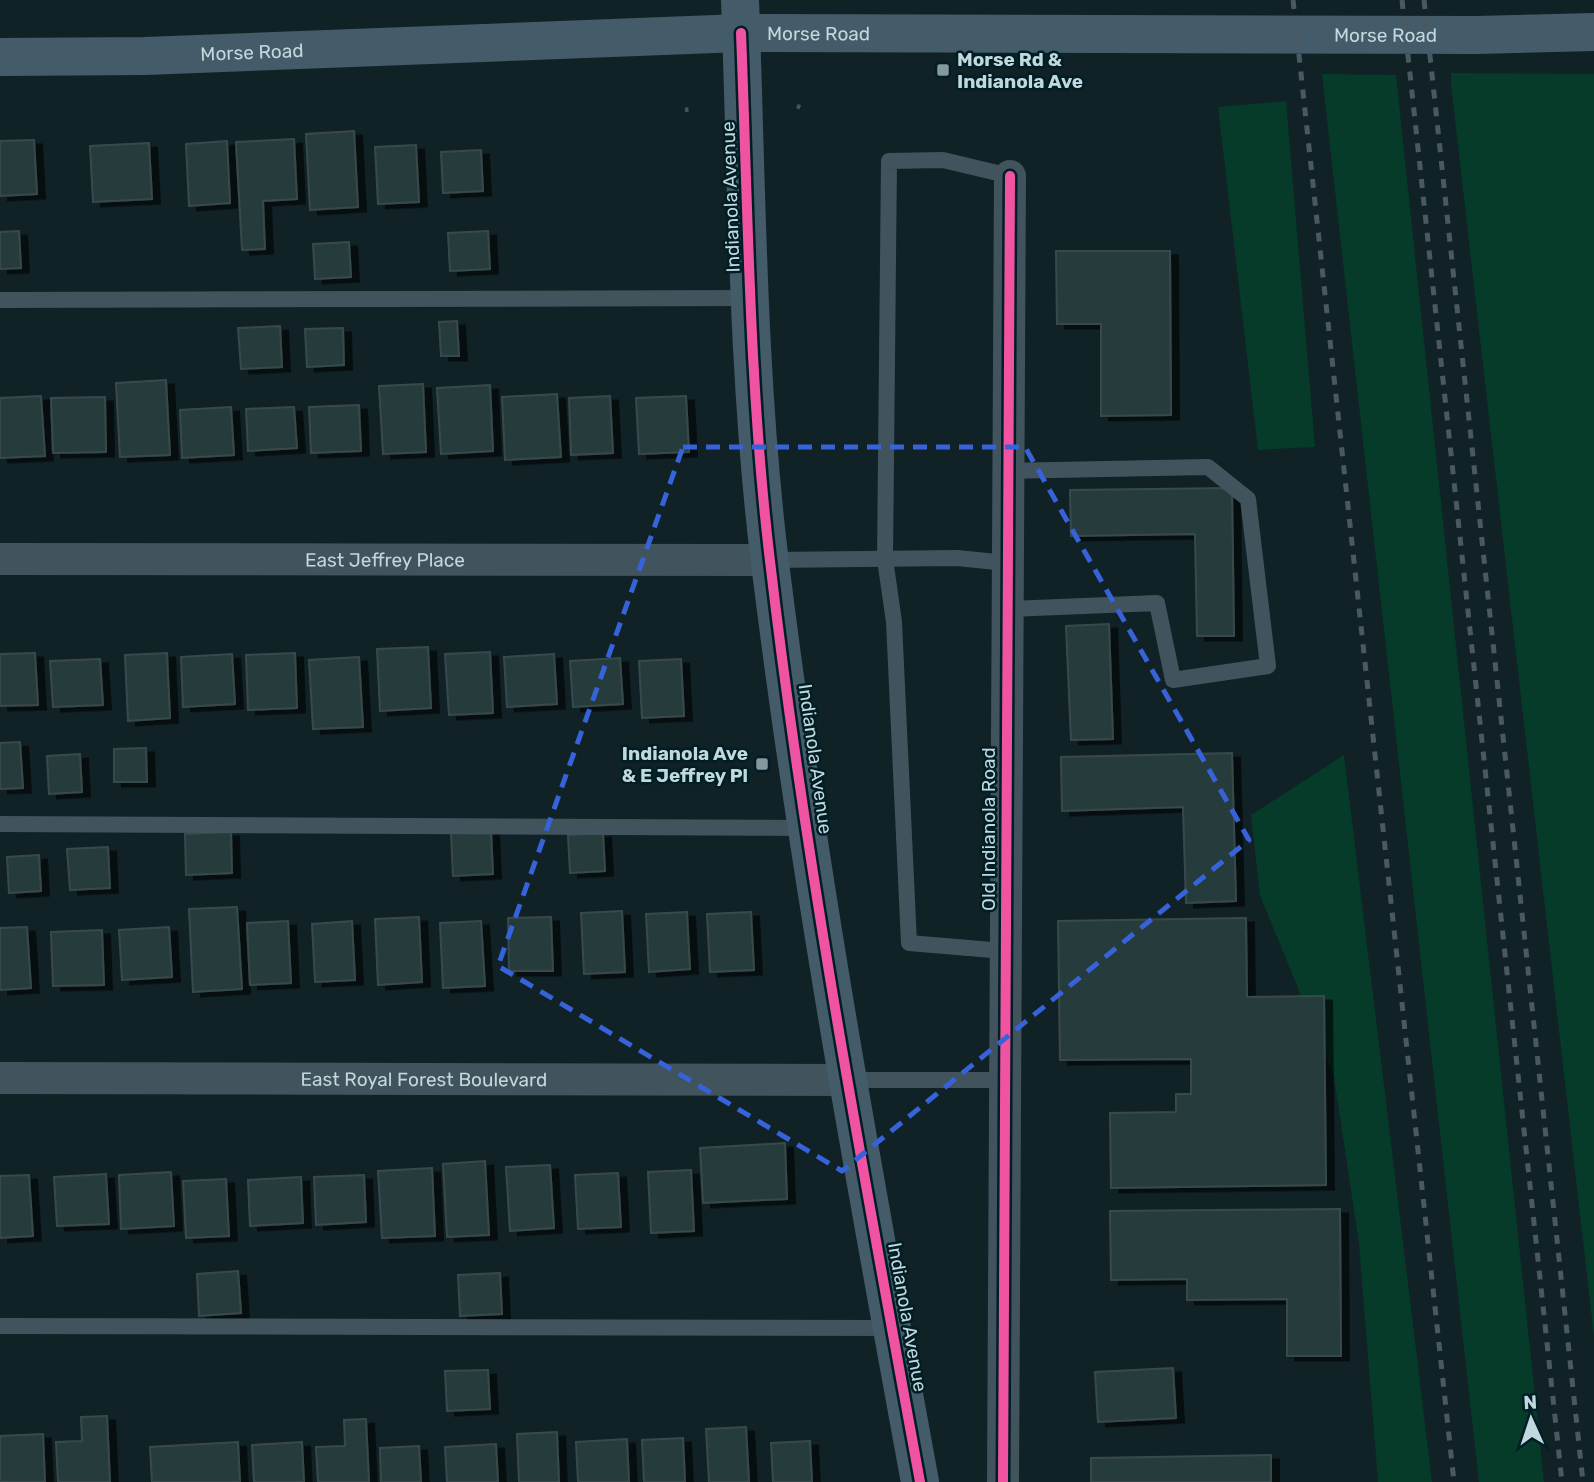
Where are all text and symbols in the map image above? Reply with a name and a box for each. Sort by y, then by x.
street label: Morse Road [767,22,870,45]
street label: Morse Road [1334,24,1437,47]
street label: Morse Road [200,39,304,66]
place label: Morse Rd & Indianola Ave [957,48,1083,93]
marker: Morse Rd & Indianola Ave [935,62,951,78]
street label: Indianola Avenue [716,121,745,273]
street label: East Jeffrey Place [305,548,465,572]
street label: Indianola Avenue [794,683,837,836]
place label: Indianola Ave & E Jeffrey Pl [622,742,748,787]
street label: Old Indianola Road [977,747,1000,911]
marker: Indianola Ave & E Jeffrey Pl [754,756,770,772]
street label: East Royal Forest Boulevard [301,1068,547,1091]
street label: Indianola Avenue [883,1241,932,1394]
north arrow [1496,1384,1566,1454]
text: N [1523,1391,1538,1414]

